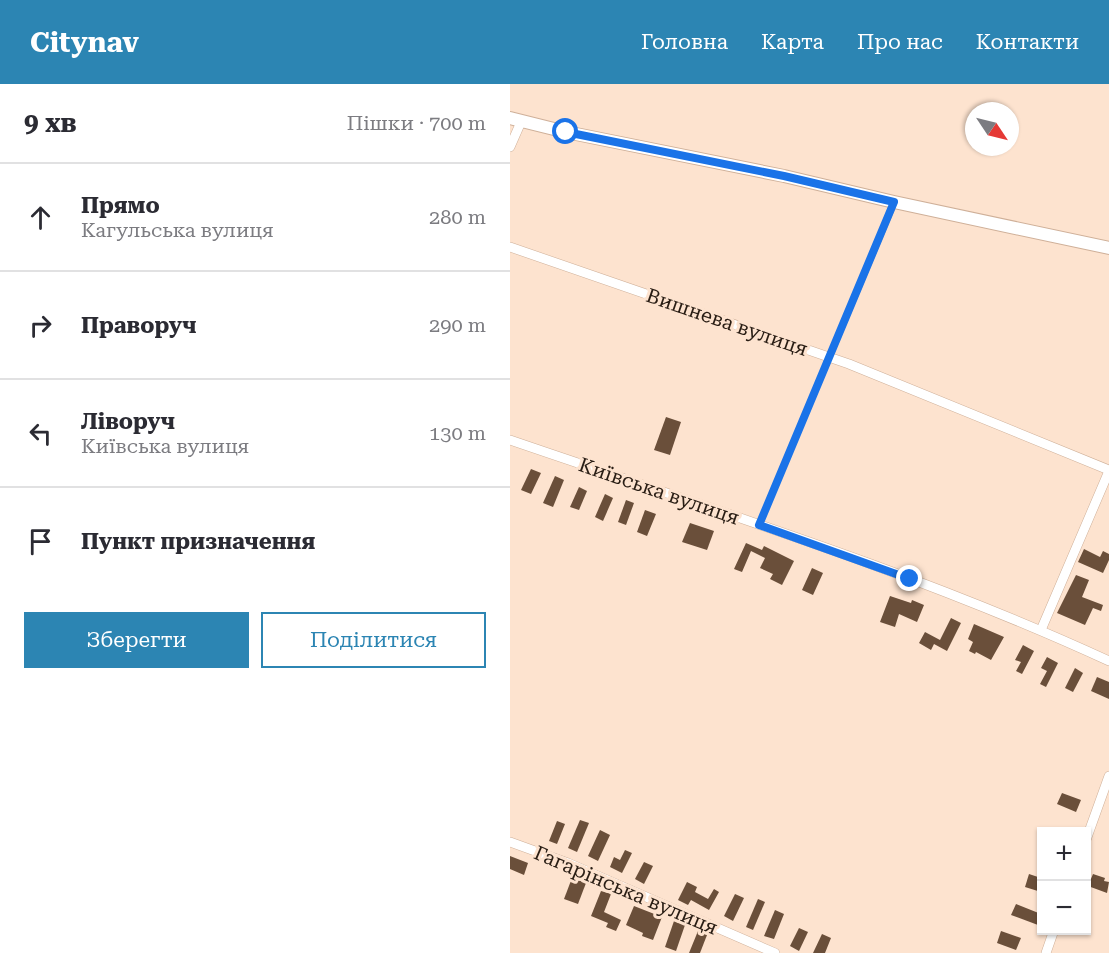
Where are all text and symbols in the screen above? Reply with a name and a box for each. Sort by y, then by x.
text: Citynav [30,26,139,59]
text: Головна [641,30,728,54]
text: Карта [761,30,824,54]
text: Про нас [857,30,943,54]
text: Контакти [976,30,1079,54]
north arrow [965,102,1019,156]
text: 9 хв [24,108,77,138]
text: Пішки · 700 m [347,111,486,135]
route start [552,118,578,144]
text: Прямо [81,193,160,218]
icon: ahead [24,201,57,234]
text: 280 m [429,205,486,229]
text: Кагульська вулиця [81,218,274,242]
street label: Вишнева вулиця [643,283,811,361]
icon: right [24,309,57,342]
text: Праворуч [81,313,196,338]
text: 290 m [429,313,486,337]
text: Ліворуч [81,409,175,434]
icon: left [24,417,57,450]
text: 130 m [429,421,486,445]
text: Київська вулиця [81,434,249,458]
street label: Київська вулиця [576,452,742,530]
icon: arrive [24,525,57,558]
text: Пункт призначення [81,529,315,554]
route end [896,565,922,591]
button: Зберегти [24,612,249,668]
button: Поділитися [261,612,486,668]
map controls [1037,827,1091,935]
button: + [1037,827,1091,881]
street label: Гагарінська вулиця [531,840,721,940]
button: − [1037,881,1091,935]

